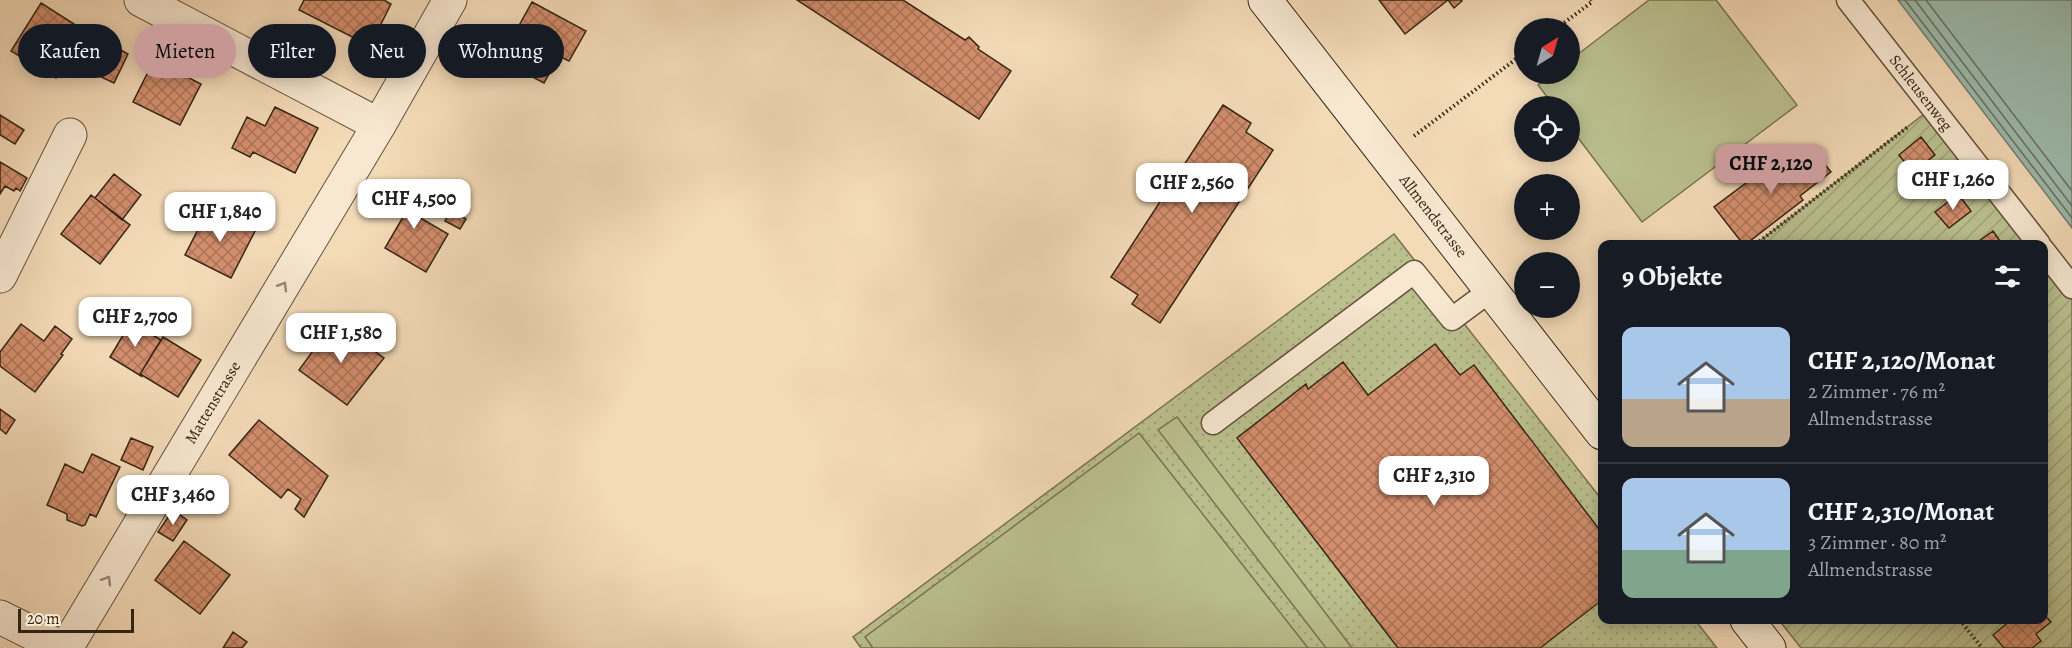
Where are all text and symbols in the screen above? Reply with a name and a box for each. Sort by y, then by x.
north arrow [1514,18,1580,84]
map controls [1514,18,1580,318]
chip: Kaufen [18,24,122,78]
chip: Mieten [134,24,236,78]
chip: Filter [248,24,336,78]
chip: Neu [348,24,426,78]
chip: Wohnung [438,24,564,78]
street label: Schleusenweg [1884,50,1958,136]
button: locate [1514,96,1580,162]
pin: CHF 2,120 [1702,144,1840,195]
text: CHF 2,120 [1729,150,1813,177]
pin: CHF 1,260 [1884,160,2022,211]
pin: CHF 2,560 [1123,163,1261,214]
text: CHF 1,260 [1912,166,1994,193]
text: CHF 2,560 [1150,169,1234,196]
street label: Allmendstrasse [1393,169,1473,262]
button: + [1514,174,1580,240]
pin: CHF 4,500 [345,179,483,230]
text: CHF 4,500 [372,185,456,212]
pin: CHF 1,840 [151,192,289,243]
text: CHF 1,840 [179,198,261,225]
button: − [1514,252,1580,318]
text: 9 Objekte [1622,259,1723,294]
icon: filters [1991,260,2024,293]
one-way arrow [275,282,287,292]
pin: CHF 2,700 [66,297,204,348]
text: CHF 2,700 [92,303,178,330]
pin: CHF 1,580 [272,313,410,364]
text: CHF 1,580 [300,319,382,346]
text: CHF 2,120/Monat [1808,343,1996,378]
icon: home [1670,351,1742,423]
street label: Mattenstrasse [180,357,246,448]
text: 2 Zimmer · 76 m² [1808,378,1945,405]
text: Allmendstrasse [1808,405,1933,432]
pin: CHF 2,310 [1365,456,1503,507]
text: CHF 2,310 [1393,462,1475,489]
pin: CHF 3,460 [104,475,242,526]
text: CHF 3,460 [131,481,215,508]
text: CHF 2,310/Monat [1808,494,1994,529]
icon: home [1670,502,1742,574]
text: 3 Zimmer · 80 m² [1808,529,1947,556]
text: Allmendstrasse [1808,556,1933,583]
one-way arrow [100,576,111,586]
scale bar [18,606,134,634]
text: 20 m [27,608,60,630]

